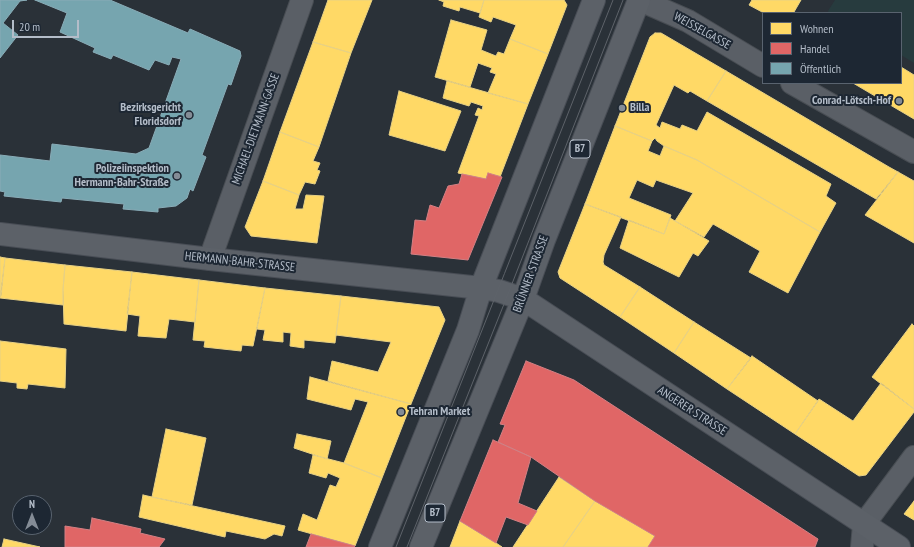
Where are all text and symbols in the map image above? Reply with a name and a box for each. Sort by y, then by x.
street label: WEISSELGASSE [671,9,733,53]
scale bar [14,12,81,38]
legend [762,12,902,84]
text: 20 m [19,19,40,34]
text: Wohnen [800,21,834,36]
text: Handel [800,41,829,56]
text: Öffentlich [800,61,841,76]
street label: MICHAEL-DIETMANN-GASSE [229,71,283,187]
place label: Conrad-Lötsch-Hof [812,94,891,108]
marker: Conrad-Lötsch-Hof [894,96,904,106]
place label: Bezirksgericht Floridsdorf [120,101,181,129]
place label: Billa [630,101,649,115]
marker: Billa [617,103,627,113]
marker: Bezirksgericht Floridsdorf [184,110,194,120]
road number: B7 [570,140,590,158]
place label: Polizeiinspektion Hermann-Bahr-Straße [75,162,169,190]
marker: Polizeiinspektion Hermann-Bahr-Straße [172,171,182,181]
street label: BRÜNNER STRASSE [510,233,552,315]
street label: HERMANN-BAHR-STRASSE [184,249,296,275]
street label: ANGERER STRASSE [655,383,729,439]
place label: Tehran Market [409,405,470,419]
marker: Tehran Market [396,407,406,417]
north arrow [12,495,52,535]
text: N [29,497,35,511]
road number: B7 [425,504,445,522]

